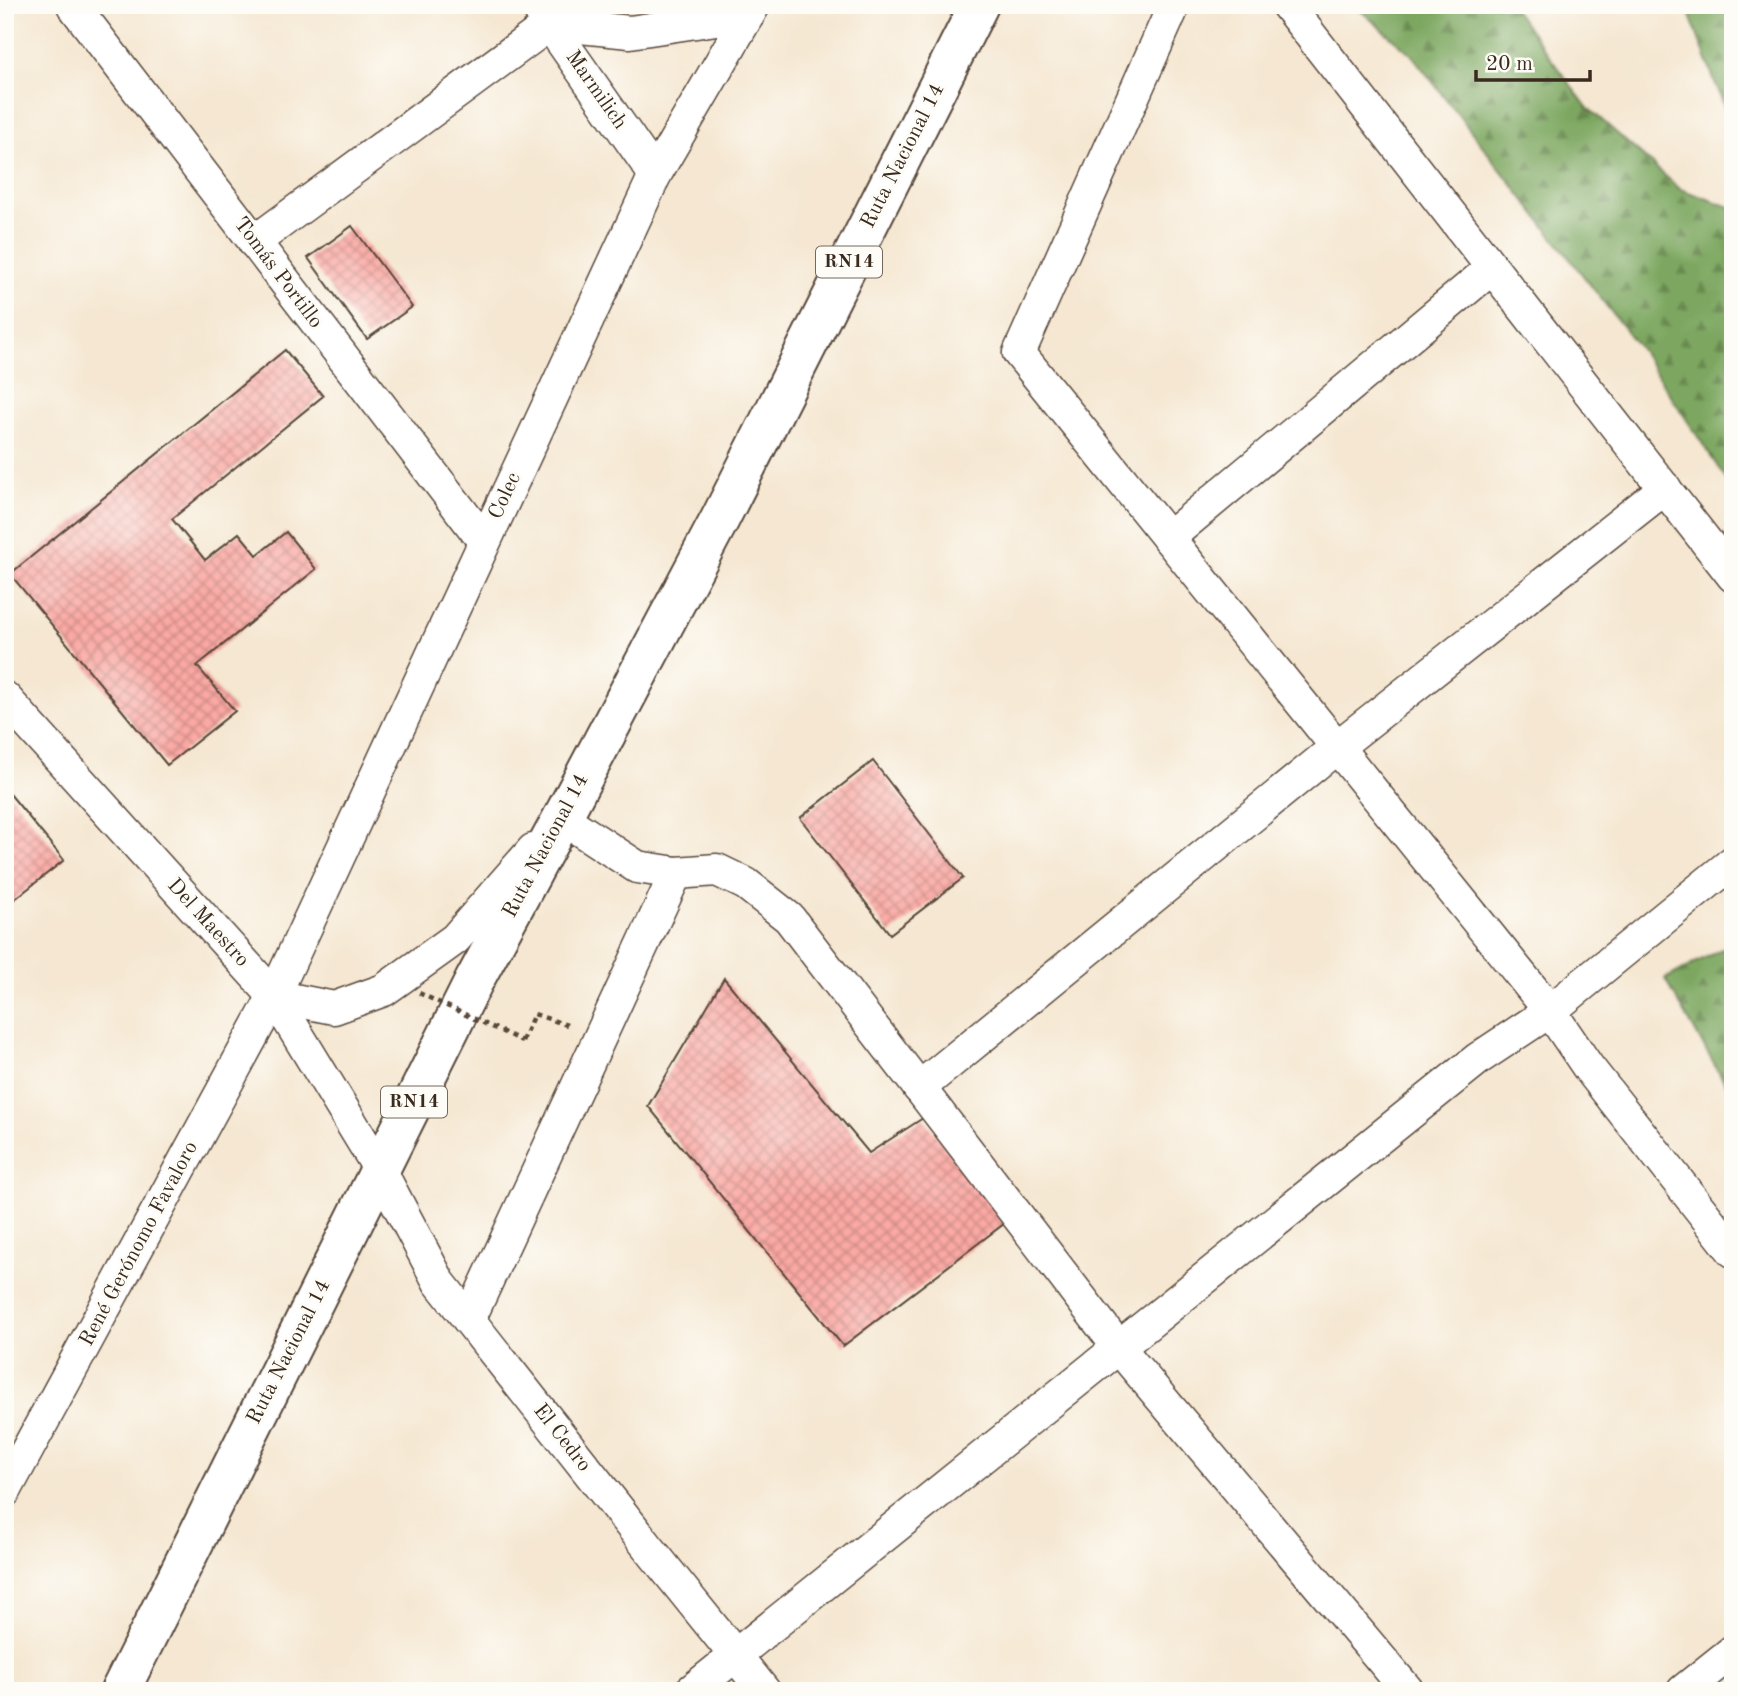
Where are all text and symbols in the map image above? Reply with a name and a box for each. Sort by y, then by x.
scale bar [1476,38,1589,82]
street label: Marmilich [561,47,631,133]
text: 20 m [1486,54,1533,75]
street label: Ruta Nacional 14 [857,80,949,232]
street label: Tomás Portillo [230,214,326,332]
road number: RN14 [816,246,882,278]
street label: Colec [485,469,525,523]
street label: Ruta Nacional 14 [499,771,593,921]
street label: Del Maestro [163,875,253,971]
road number: RN14 [381,1086,447,1118]
street label: René Gerónomo Favaloro [76,1138,202,1350]
street label: Ruta Nacional 14 [243,1276,335,1428]
street label: El Cedro [529,1400,595,1476]

